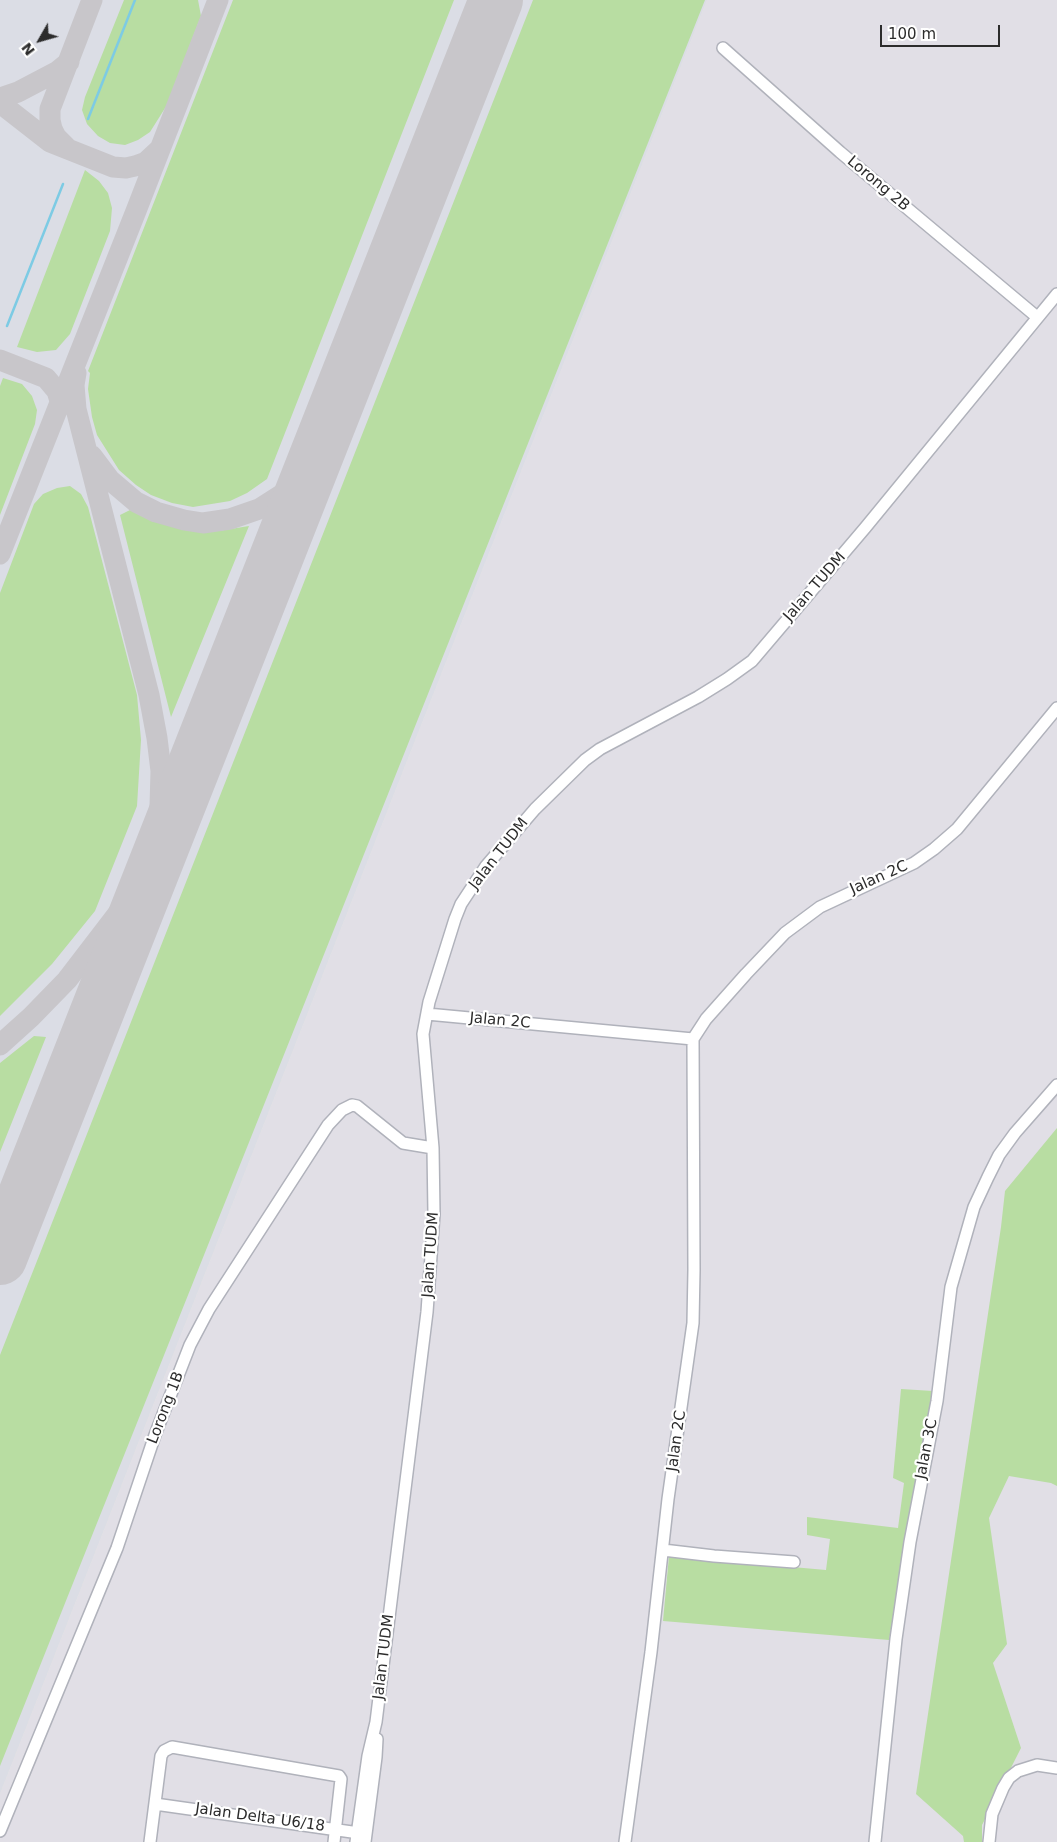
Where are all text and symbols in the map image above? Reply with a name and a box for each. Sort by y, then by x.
north arrow [15,15,65,65]
scale bar [882,15,1002,47]
text: 100 m [888,25,936,43]
text: N [18,40,38,59]
street label: Lorong 2B [843,153,913,215]
street label: Jalan TUDM [780,549,850,625]
street label: Jalan TUDM [465,815,533,893]
street label: Jalan 2C [847,857,911,899]
street label: Jalan 2C [469,1009,531,1033]
street label: Jalan TUDM [419,1212,443,1298]
street label: Lorong 1B [144,1369,188,1447]
street label: Jalan 2C [664,1409,690,1473]
street label: Jalan 3C [912,1417,942,1481]
street label: Jalan TUDM [370,1613,398,1701]
street label: Jalan Delta U6/18 [194,1800,326,1836]

